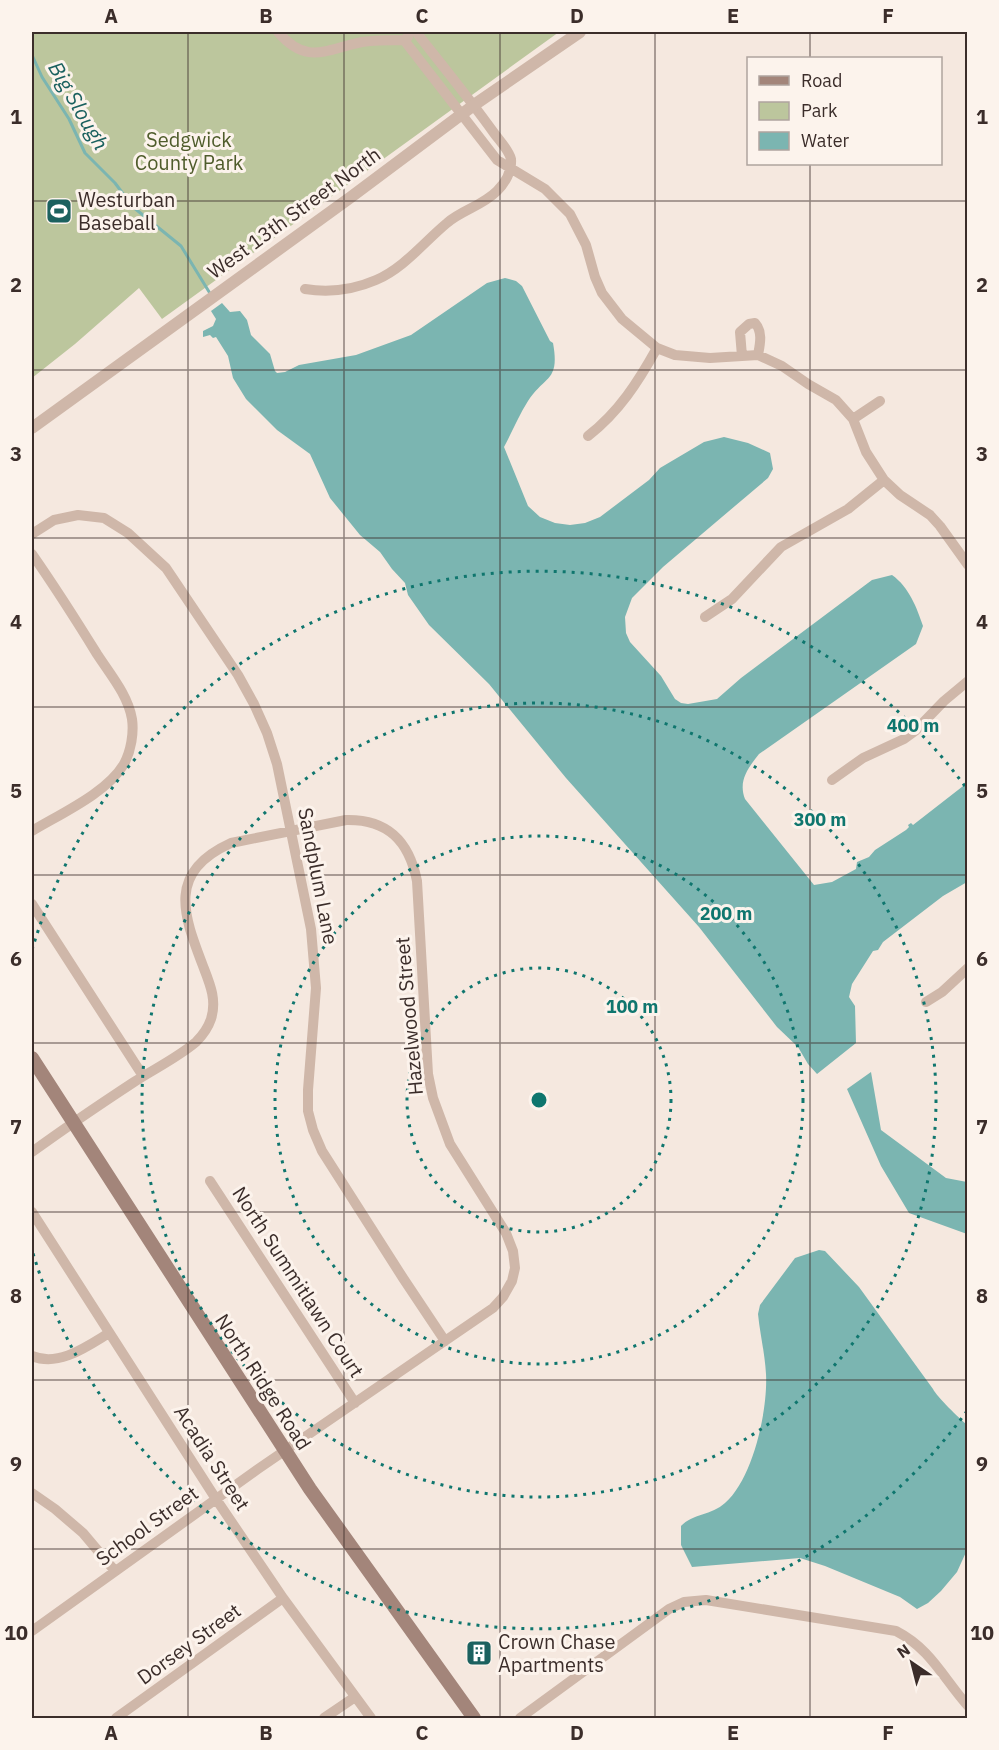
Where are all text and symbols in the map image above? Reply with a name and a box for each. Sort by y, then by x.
text: A [104,2,118,29]
text: B [259,2,273,29]
text: C [415,2,429,29]
text: D [570,2,584,29]
text: E [727,2,739,29]
text: F [882,2,894,29]
water label: Big Slough [42,56,115,155]
legend [747,57,942,165]
text: Road [801,69,842,92]
text: Park [801,99,838,122]
text: 1 [10,103,22,130]
text: 1 [976,103,988,130]
park label: Sedgwick County Park [135,126,244,176]
text: Water [801,129,850,152]
street label: West 13th Street North [202,141,386,285]
place label: Westurban Baseball [78,186,175,236]
sports icon: Westurban Baseball [44,196,74,226]
text: 2 [10,271,22,298]
text: 2 [976,271,988,298]
text: 3 [10,440,22,467]
text: 3 [976,440,988,467]
text: 4 [10,608,22,635]
text: 4 [976,608,988,635]
text: 400 m [887,714,939,737]
text: 5 [10,777,22,804]
text: 5 [976,777,988,804]
street label: Sandplum Lane [292,805,345,947]
text: 300 m [794,808,846,831]
text: 200 m [700,902,752,925]
street label: Hazelwood Street [388,936,429,1096]
text: 6 [10,945,22,972]
text: 6 [976,945,988,972]
text: 100 m [606,995,658,1018]
centre of rings [529,1090,549,1110]
text: 7 [10,1113,22,1140]
text: 7 [976,1113,988,1140]
street label: North Summitlawn Court [226,1181,370,1382]
text: 8 [10,1282,22,1309]
text: 8 [976,1282,988,1309]
street label: North Ridge Road [209,1308,318,1455]
street label: Acadia Street [168,1400,257,1516]
text: 9 [10,1450,22,1477]
text: 9 [976,1450,988,1477]
street label: School Street [90,1479,203,1572]
street label: Dorsey Street [131,1597,246,1690]
text: 10 [4,1619,28,1646]
text: 10 [970,1619,994,1646]
place label: Crown Chase Apartments [498,1628,615,1678]
north arrow [882,1633,942,1693]
building icon: Crown Chase Apartments [464,1638,494,1668]
text: N [893,1639,914,1662]
text: A [104,1719,118,1746]
text: B [259,1719,273,1746]
text: C [415,1719,429,1746]
text: D [570,1719,584,1746]
text: E [727,1719,739,1746]
text: F [882,1719,894,1746]

